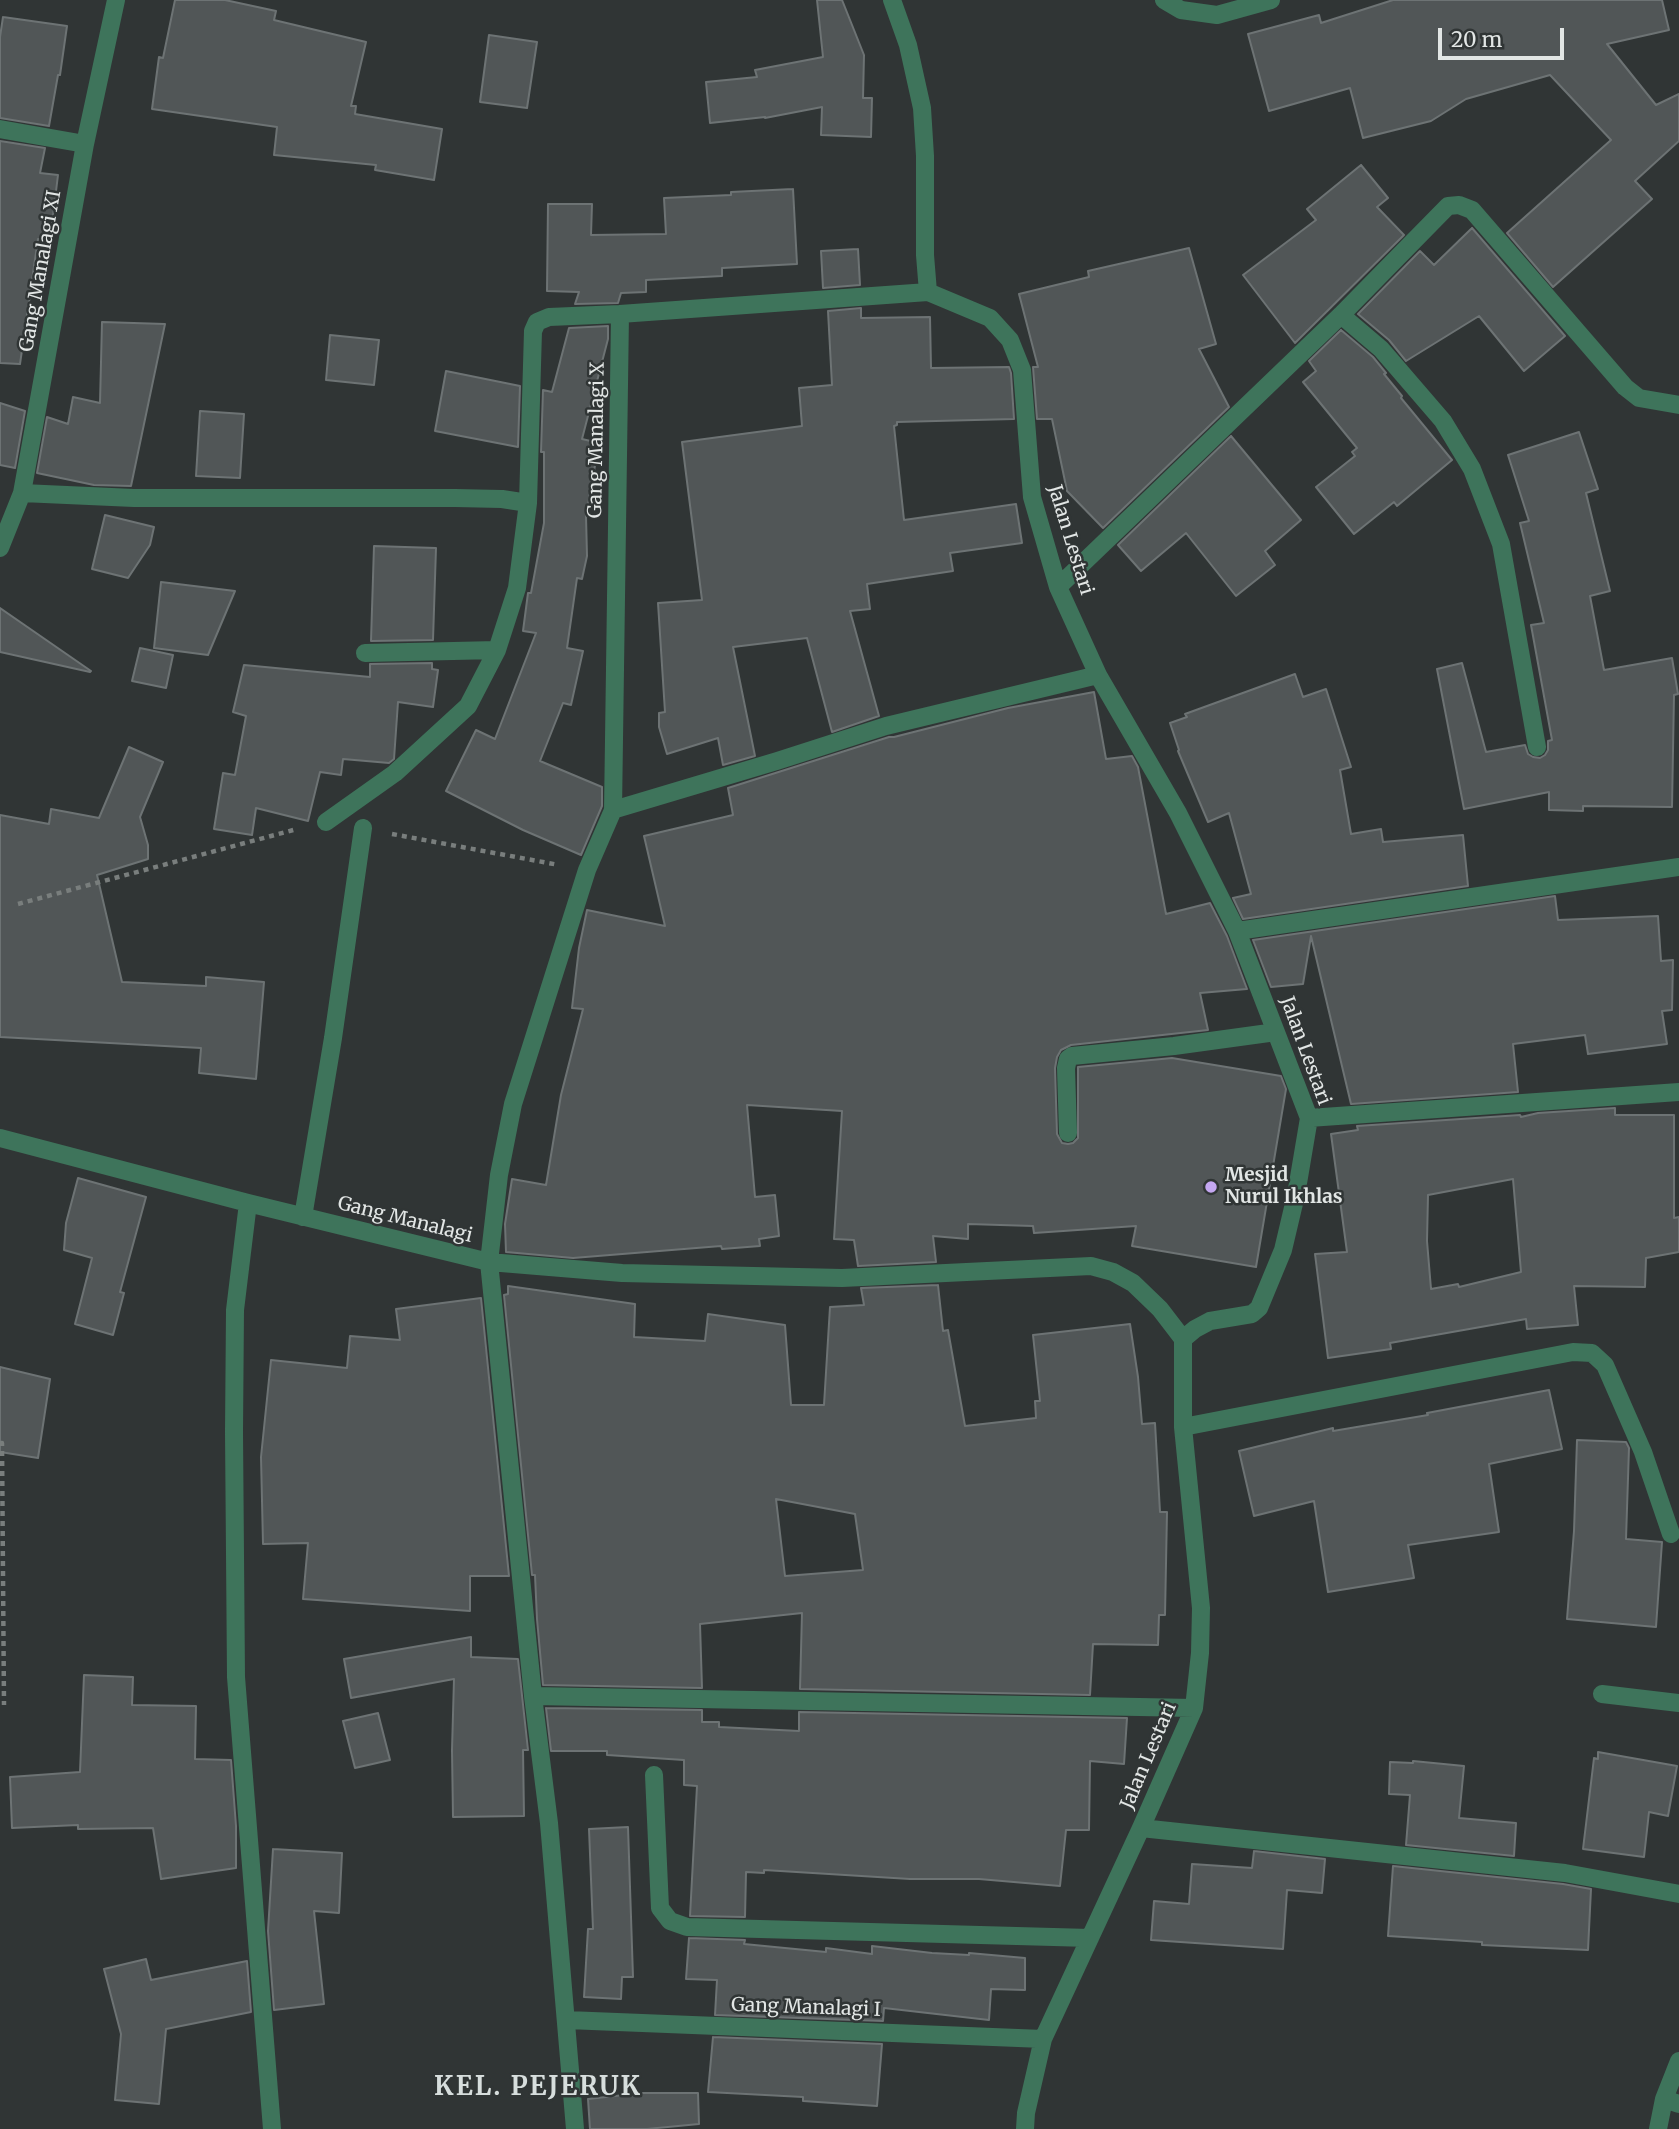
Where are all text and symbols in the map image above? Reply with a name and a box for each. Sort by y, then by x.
scale bar [1441,14,1567,58]
text: 20 m [1451,26,1502,53]
street label: Gang Manalagi XI [16,189,66,353]
street label: Gang Manalagi X [584,362,610,518]
street label: Jalan Lestari [1042,482,1098,598]
street label: Jalan Lestari [1275,994,1335,1108]
place label: Mesjid Nurul Ikhlas [1225,1165,1343,1209]
marker: Mesjid Nurul Ikhlas [1203,1179,1219,1195]
street label: Gang Manalagi [335,1192,475,1248]
street label: Jalan Lestari [1116,1699,1182,1813]
street label: Gang Manalagi I [731,1994,881,2022]
district label: KEL. PEJERUK [436,2072,640,2104]

